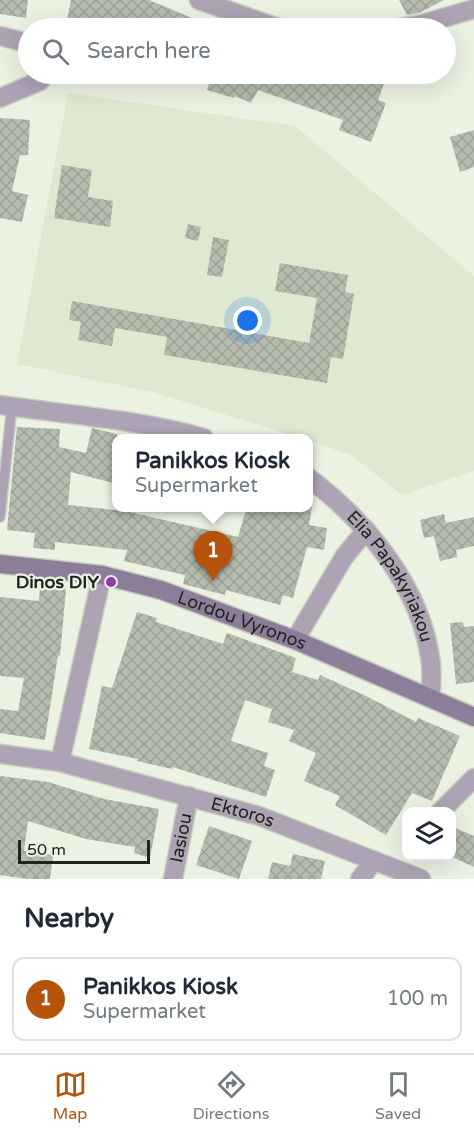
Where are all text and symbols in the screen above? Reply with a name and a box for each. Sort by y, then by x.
search box [18,18,456,84]
icon: search [39,35,72,68]
text: Search here [87,38,211,64]
your location [233,306,262,335]
popup [112,434,313,512]
text: Panikkos Kiosk [135,448,290,474]
text: Supermarket [135,474,258,498]
street label: Elia Papakyriakou [342,506,438,644]
pin: 1 [194,532,232,581]
place label: Dinos DIY [16,571,99,593]
marker: Dinos DIY [104,575,118,589]
street label: Lordou Vyronos [175,586,310,655]
street label: Ektoros [209,792,278,832]
map controls [402,807,456,861]
button: layers [402,807,456,861]
street label: Iasiou [165,811,197,865]
scale bar [18,837,150,864]
text: 50 m [27,840,66,860]
text: Nearby [24,903,114,934]
text: Panikkos Kiosk [83,974,238,1000]
text: 1 [39,987,52,1011]
text: 100 m [387,987,448,1011]
text: Supermarket [83,1000,206,1024]
tab: Map [53,1068,87,1124]
tab: Directions [193,1068,269,1124]
tab: Saved [375,1068,421,1124]

